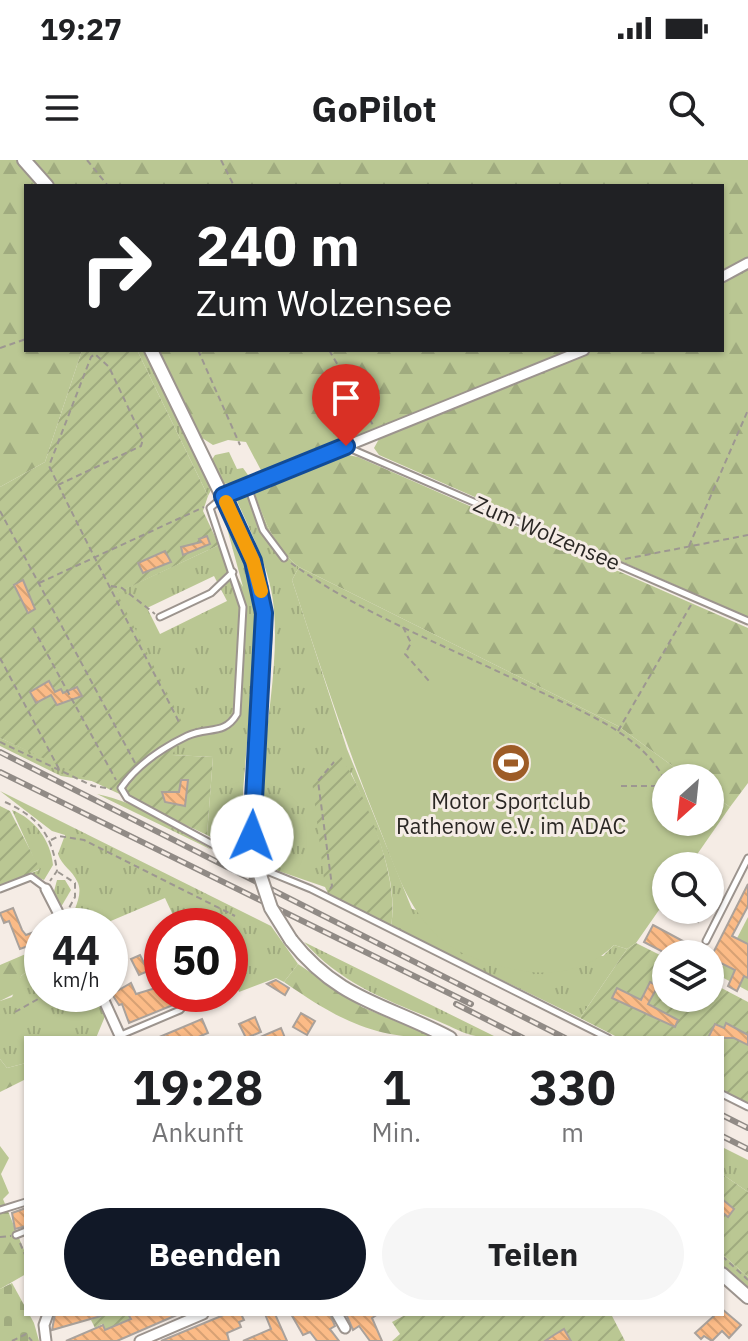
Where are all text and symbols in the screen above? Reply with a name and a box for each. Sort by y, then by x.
text: 19:27 [40,9,122,48]
text: GoPilot [312,85,436,132]
icon: menu [40,86,84,130]
icon: search [664,86,708,130]
text: 240 m [196,209,360,281]
icon: right [64,216,168,320]
text: Zum Wolzensee [196,279,452,326]
pin [312,364,380,446]
icon: arrive [324,376,368,420]
street label: Zum Wolzensee [469,489,625,576]
sports icon: Motor Sportclub Rathenow e.V. im ADAC [490,742,532,784]
north arrow [652,764,724,836]
map controls [652,764,724,1012]
place label: Motor Sportclub Rathenow e.V. im ADAC [396,786,626,840]
position arrow [210,794,294,878]
button: search [652,852,724,924]
speed limit sign: 50 [144,908,248,1012]
text: 44 [52,924,100,976]
button: layers [652,940,724,1012]
text: km/h [52,966,100,993]
text: 19:28 [132,1056,263,1118]
text: 1 [382,1056,411,1118]
text: 330 [529,1056,616,1118]
text: Ankunft [152,1115,244,1149]
text: Min. [372,1115,421,1149]
text: m [561,1115,584,1149]
button: Beenden [64,1208,366,1300]
button: Teilen [382,1208,684,1300]

